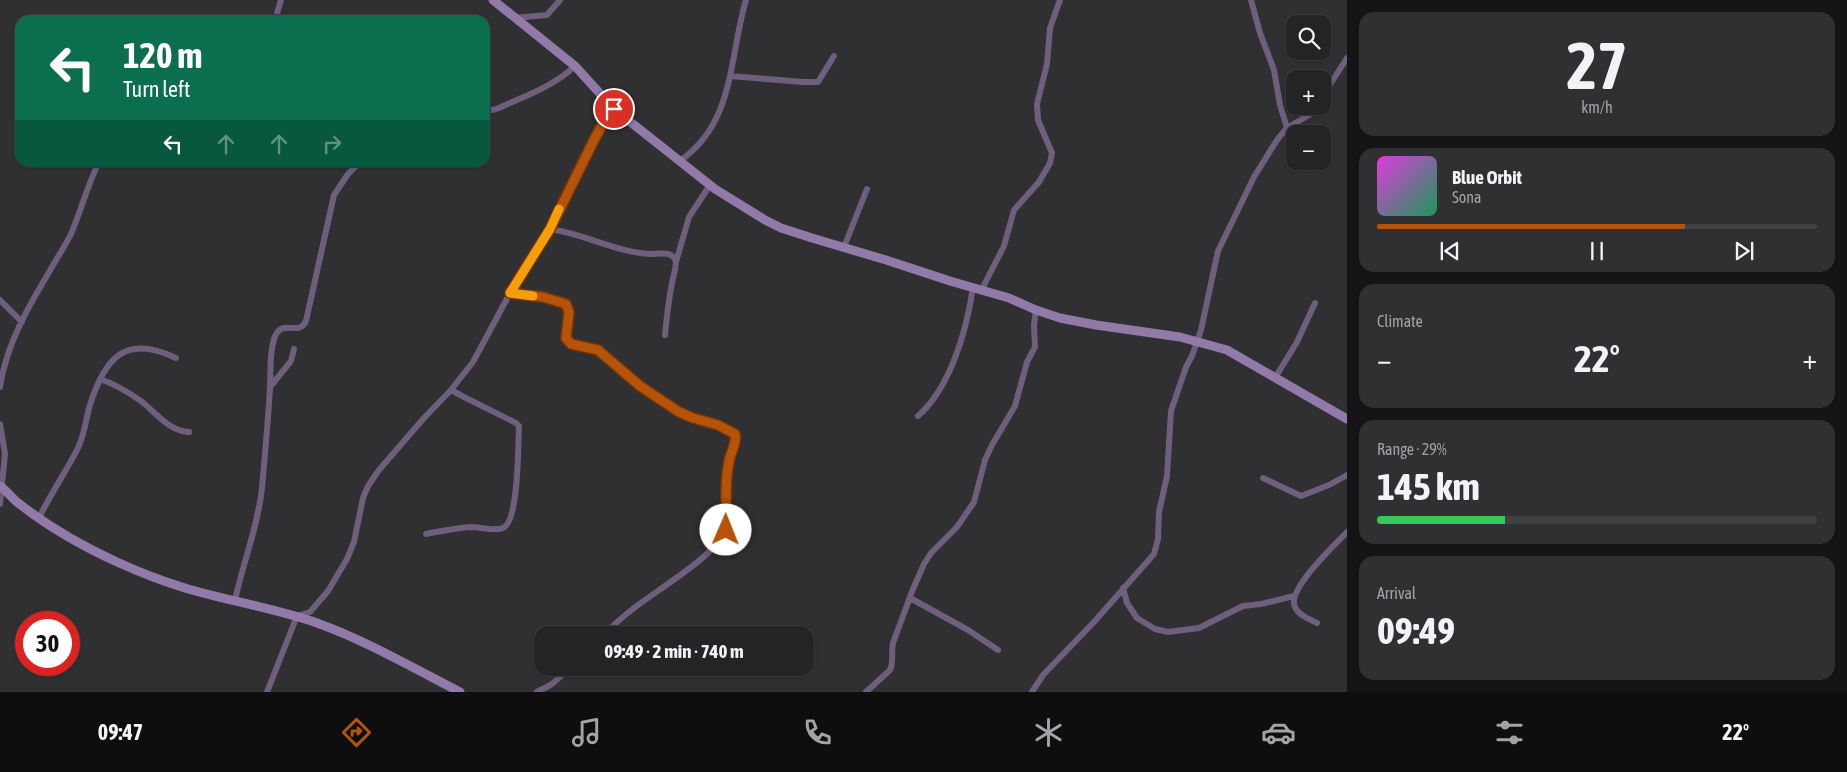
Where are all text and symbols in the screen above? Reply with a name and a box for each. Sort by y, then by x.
map controls [1286,15,1331,170]
button: search [1286,15,1331,60]
text: 27 [1566,28,1628,103]
icon: left [40,35,105,100]
text: 120 m [123,35,202,75]
button: + [1286,70,1331,115]
text: Turn left [123,76,190,102]
pin [593,88,635,130]
icon: arrive [600,95,628,123]
text: km/h [1581,98,1613,116]
button: − [1286,125,1331,170]
icon: left [159,130,187,158]
icon: ahead [212,130,240,158]
icon: ahead [265,130,293,158]
icon: right [318,130,346,158]
text: Blue Orbit [1452,166,1522,188]
text: Sona [1452,188,1481,206]
icon: previous [1436,237,1464,265]
icon: pause [1583,237,1611,265]
icon: next [1730,237,1758,265]
text: Climate [1377,312,1423,330]
text: 22° [1574,337,1620,380]
text: − [1377,343,1392,375]
text: + [1802,343,1817,375]
text: Range · 29% [1377,440,1447,458]
text: 145 km [1377,465,1480,508]
position arrow [699,503,751,555]
text: Arrival [1377,584,1416,602]
text: 09:49 [1377,609,1455,652]
speed limit sign: 30 [15,611,80,676]
text: 09:49 · 2 min · 740 m [604,640,744,662]
icon: directions [339,715,374,750]
icon: music [569,715,604,750]
icon: phone [800,715,835,750]
icon: climate [1031,715,1066,750]
icon: car [1261,715,1296,750]
icon: filters [1492,715,1527,750]
text: 09:47 [98,719,143,745]
text: 22° [1722,719,1749,745]

